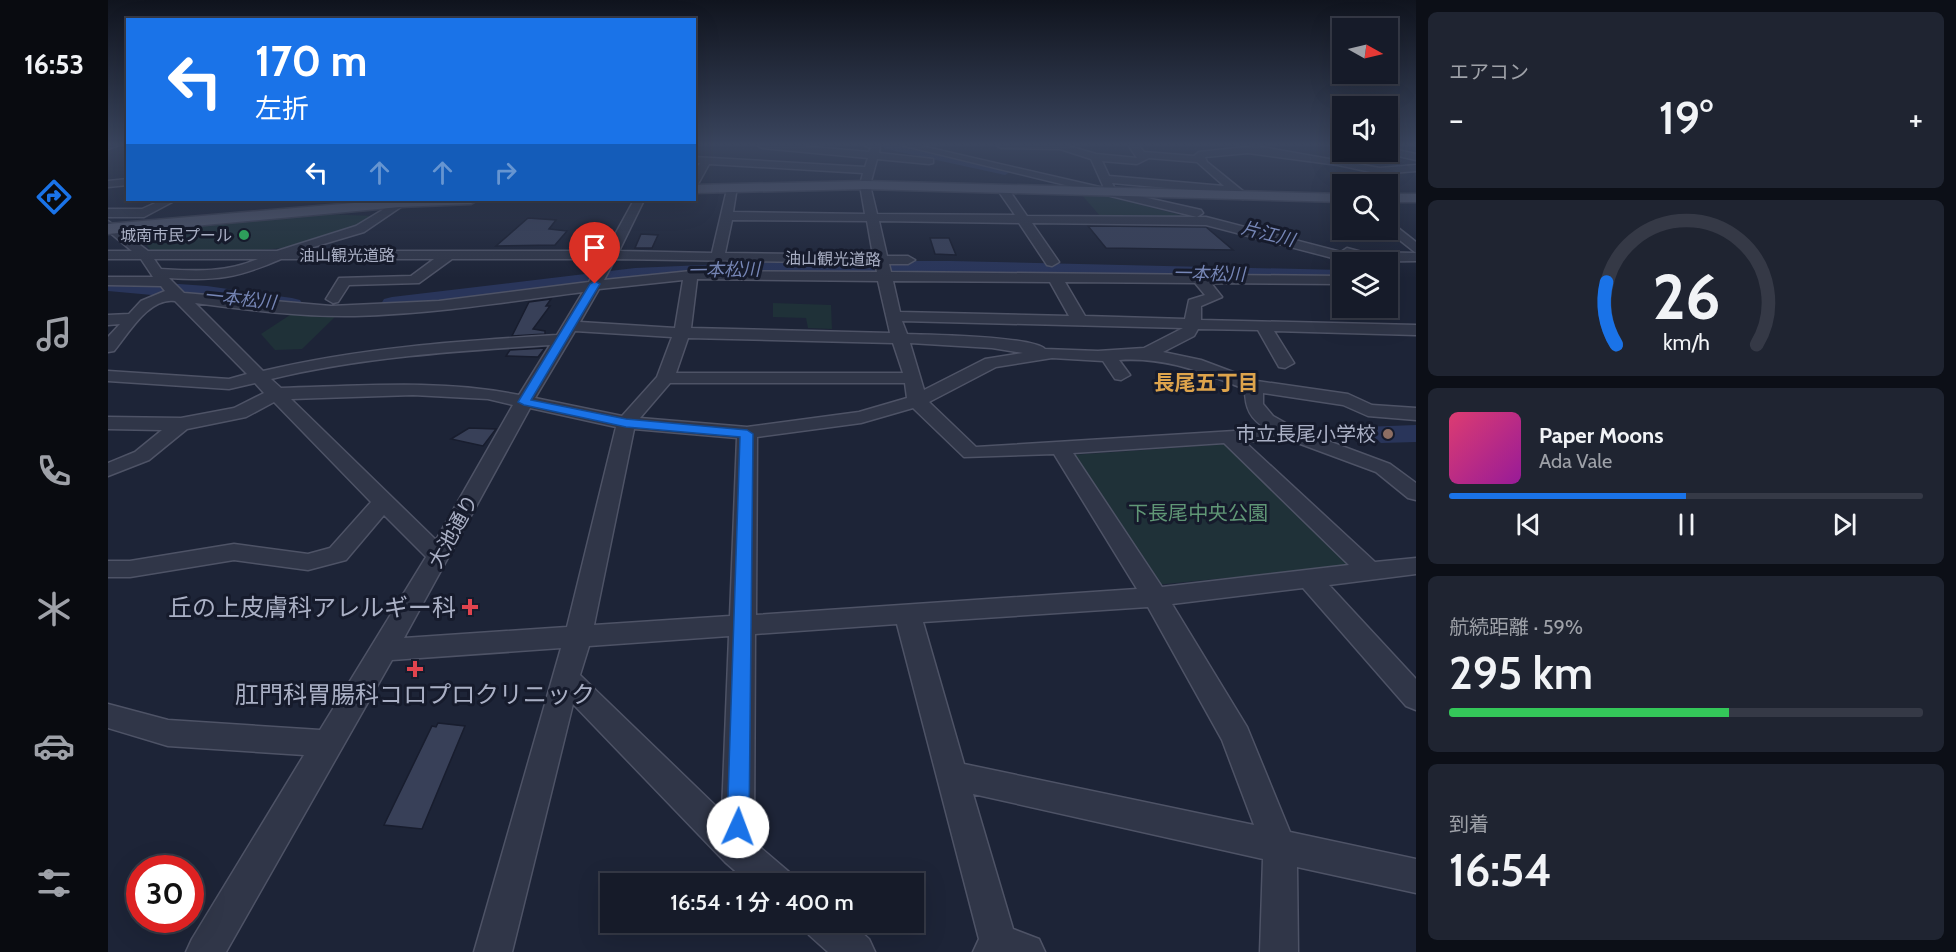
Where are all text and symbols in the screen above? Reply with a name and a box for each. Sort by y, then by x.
north arrow [1332,18,1398,84]
map controls [1332,18,1398,318]
text: 170 m [255,35,367,87]
icon: left [156,42,234,120]
text: 16:53 [24,48,84,81]
text: エアコン [1449,60,1529,84]
text: 19° [1659,91,1713,145]
text: 左折 [255,92,309,125]
button: sound [1332,96,1398,162]
text: − [1449,99,1464,139]
text: + [1908,99,1923,139]
icon: left [300,156,333,189]
icon: ahead [363,156,396,189]
icon: ahead [426,156,459,189]
icon: right [489,156,522,189]
button: search [1332,174,1398,240]
icon: directions [33,176,75,218]
water label: 片江川 [1239,217,1299,252]
pin [569,222,620,284]
place label: 城南市民プール [120,226,232,245]
marker: 城南市民プール [237,228,251,242]
icon: arrive [578,231,611,264]
street label: 油山観光道路 [299,246,395,265]
street label: 油山観光道路 [785,249,881,269]
button: layers [1332,252,1398,318]
water label: 一本松川 [688,258,762,282]
text: 26 [1652,259,1720,335]
water label: 一本松川 [1173,262,1247,286]
water label: 一本松川 [203,284,279,314]
icon: music [33,313,75,355]
text: km/h [1663,329,1709,355]
district label: 長尾五丁目 [1154,370,1259,395]
place label: 市立長尾小学校 [1236,422,1376,446]
text: Paper Moons [1539,422,1663,449]
marker: 市立長尾小学校 [1381,427,1395,441]
text: Ada Vale [1539,449,1612,473]
icon: phone [33,450,75,492]
street label: 大池通り [423,490,483,572]
park label: 下長尾中央公園 [1128,501,1268,525]
icon: previous [1512,508,1545,541]
icon: pause [1670,508,1703,541]
icon: next [1828,508,1861,541]
icon: climate [33,588,75,630]
place label: 丘の上皮膚科アレルギー科 [168,593,456,622]
marker: 丘の上皮膚科アレルギー科 [461,598,479,616]
text: 航続距離 · 59% [1449,615,1583,639]
text: 295 km [1449,646,1593,700]
marker: 肛門科胃腸科コロプロクリニック [406,660,424,678]
place label: 肛門科胃腸科コロプロクリニック [235,680,595,709]
icon: car [33,725,75,767]
position arrow [706,795,770,859]
text: 到着 [1449,812,1489,836]
text: 16:54 [1449,843,1552,897]
speed limit sign: 30 [126,855,204,933]
icon: filters [33,862,75,904]
text: 16:54 · 1 分 · 400 m [670,889,854,916]

